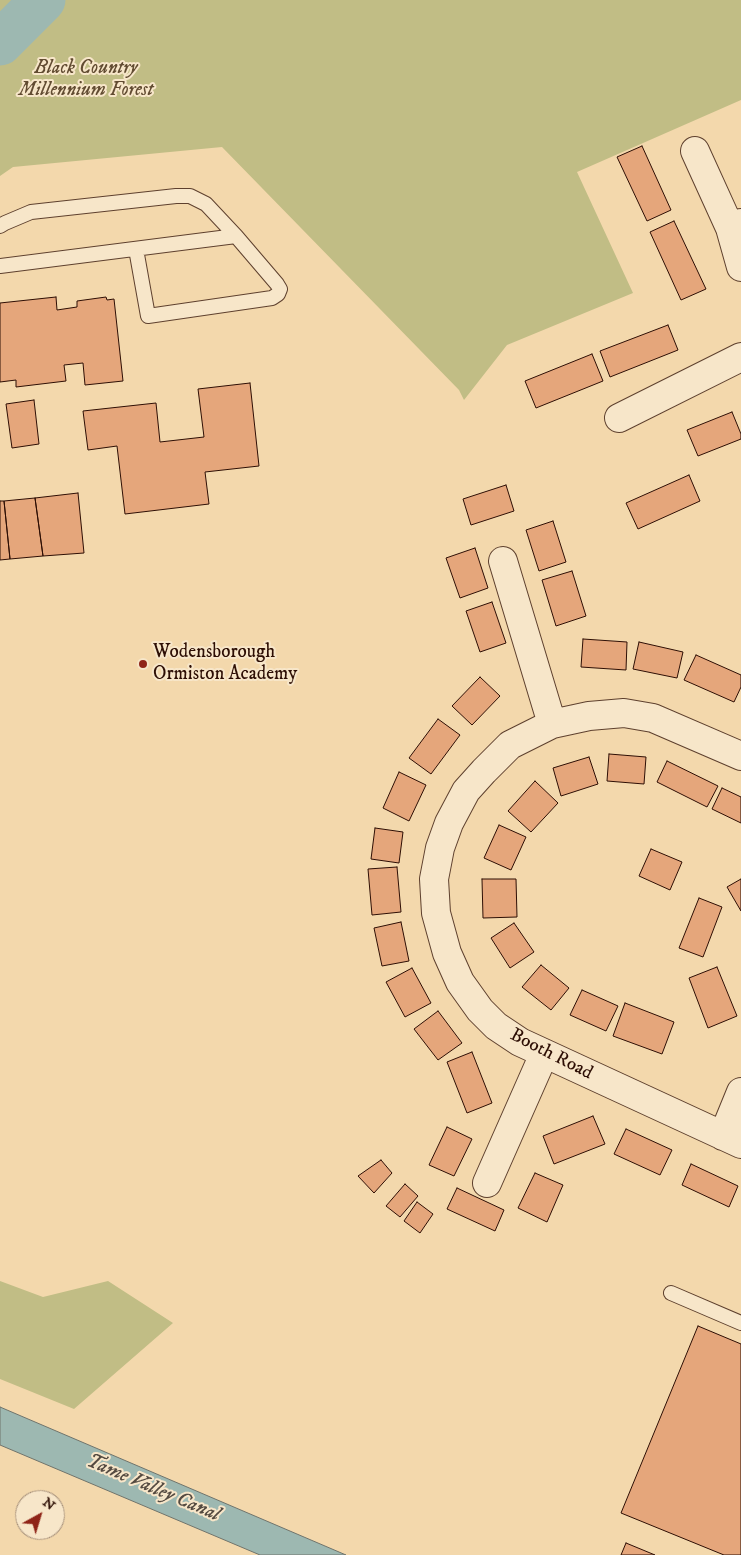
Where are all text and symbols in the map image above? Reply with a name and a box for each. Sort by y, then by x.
park label: Black Country Millennium Forest [19,58,153,102]
place label: Wodensborough Ormiston Academy [153,642,297,686]
marker: Wodensborough Ormiston Academy [137,658,149,670]
street label: Booth Road [506,1024,596,1086]
water label: Tame Valley Canal [83,1450,223,1528]
north arrow [15,1490,65,1540]
text: N [39,1494,59,1515]

